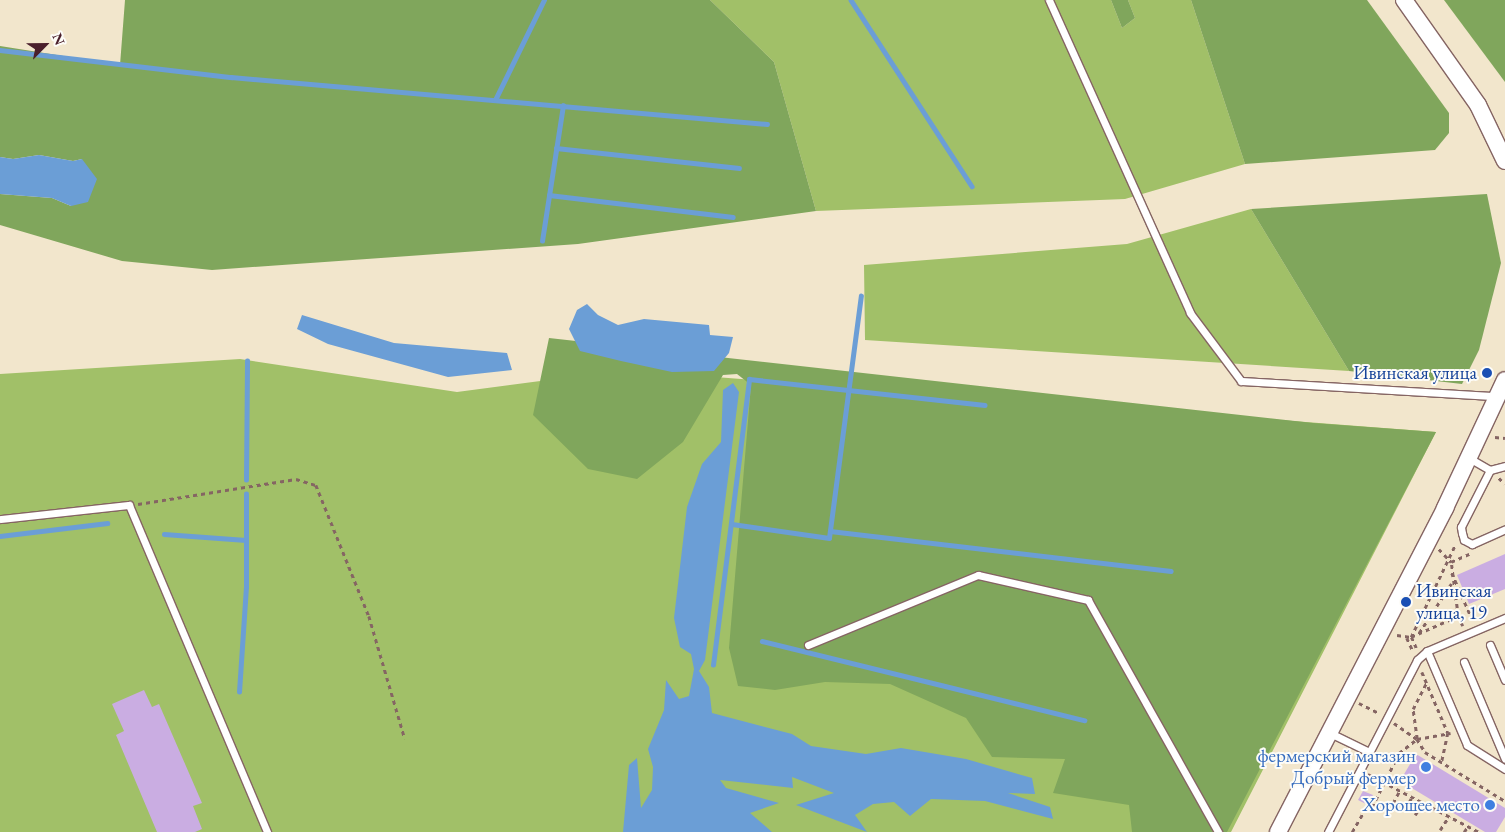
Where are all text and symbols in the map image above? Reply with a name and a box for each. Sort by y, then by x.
north arrow [20,20,70,70]
text: N [48,30,69,48]
place label: Ивинская улица [1353,362,1477,384]
marker: Ивинская улица [1481,367,1493,379]
place label: Ивинская улица, 19 [1416,580,1492,624]
marker: Ивинская улица, 19 [1400,596,1412,608]
place label: фермерский магазин Добрый фермер [1258,745,1416,789]
marker: фермерский магазин Добрый фермер [1420,761,1432,773]
place label: Хорошее место [1362,794,1480,816]
marker: Хорошее место [1484,799,1496,811]

